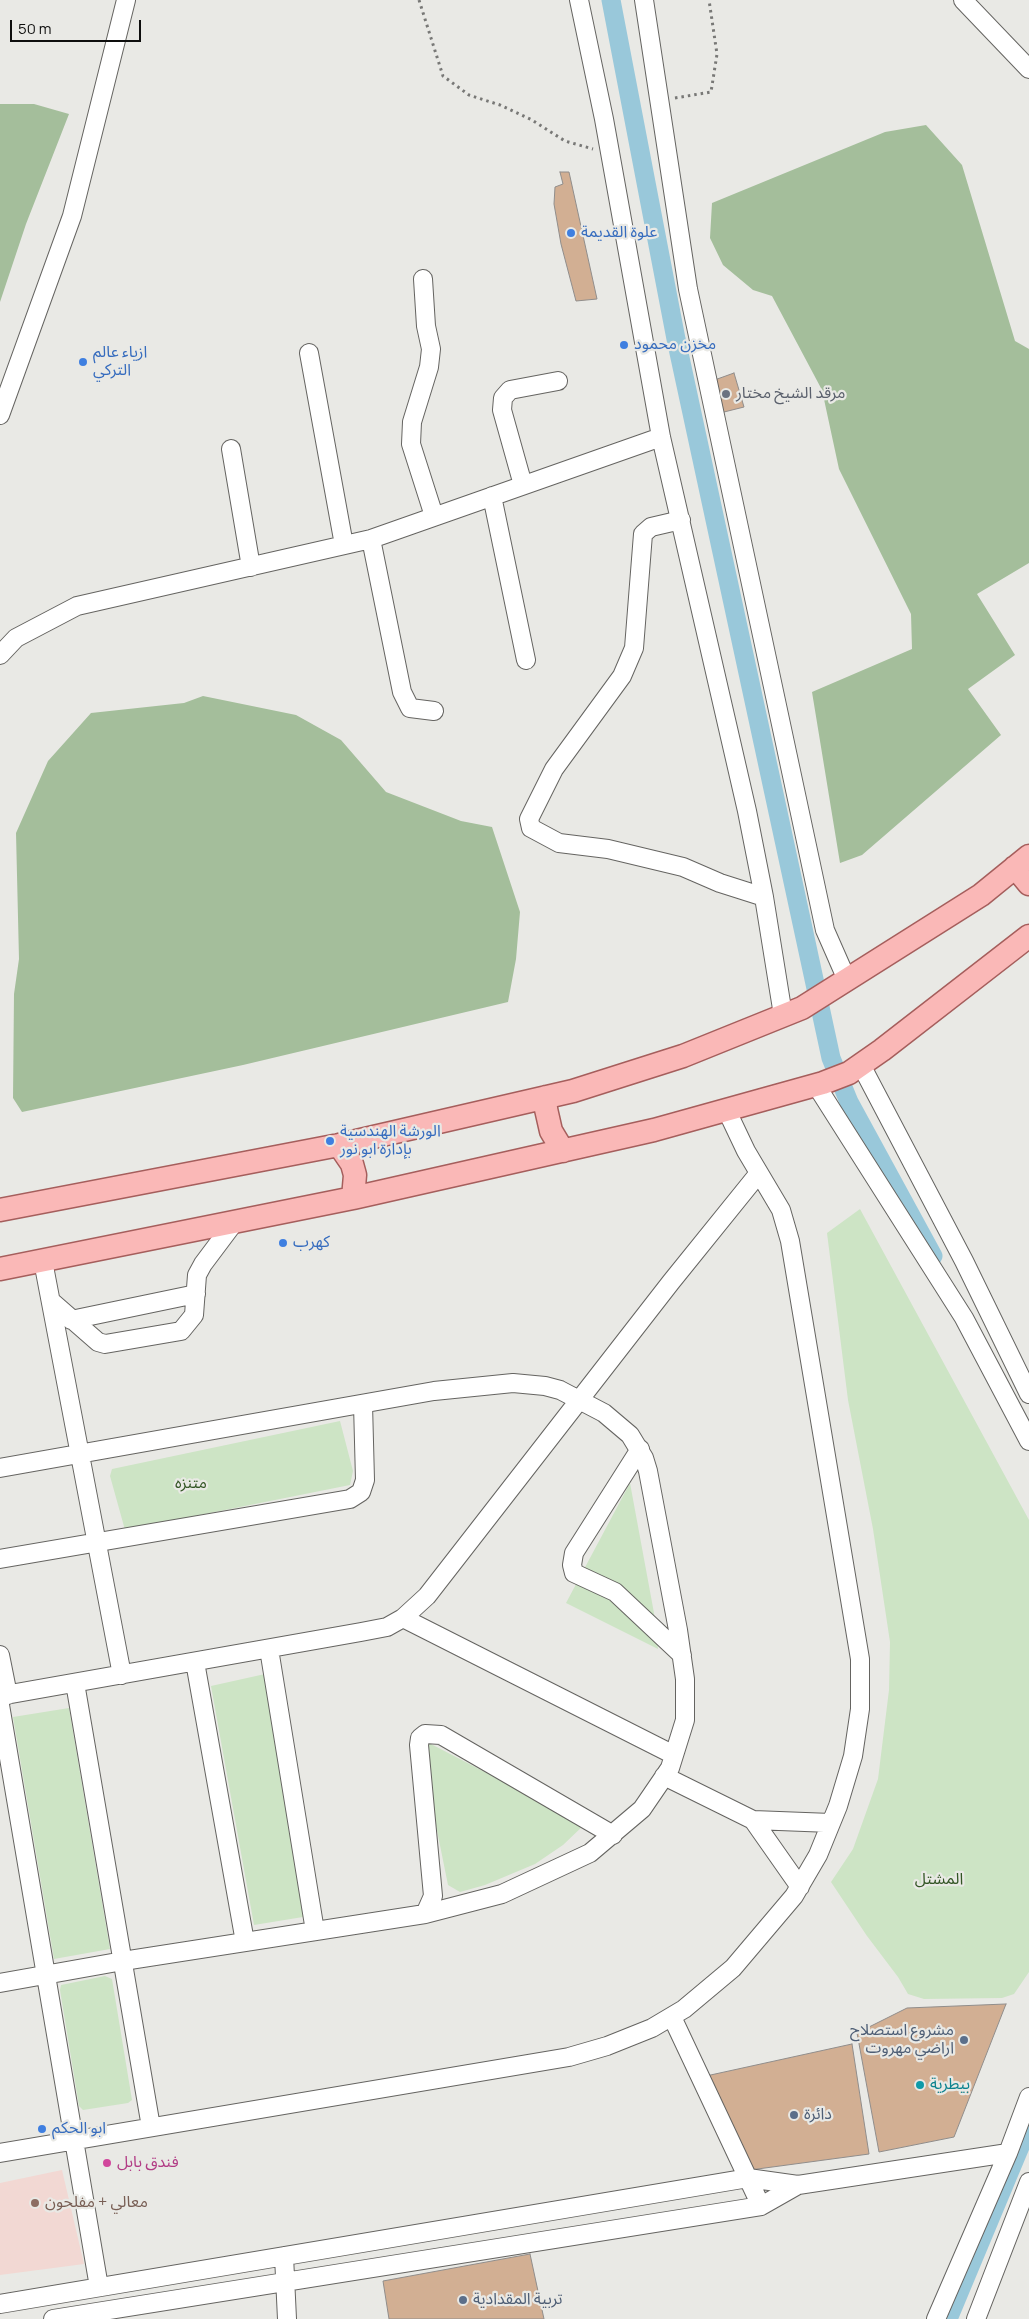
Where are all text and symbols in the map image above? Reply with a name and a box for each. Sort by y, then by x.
scale bar [12,10,144,42]
text: 50 m [18,18,52,39]
place label: علوة القديمة [581,223,657,243]
marker: علوة القديمة [565,227,577,239]
place label: مخزن محمود [634,335,716,355]
marker: مخزن محمود [618,339,630,351]
place label: ازياء عالم التركي [93,343,147,381]
marker: ازياء عالم التركي [77,356,89,368]
place label: مرقد الشيخ مختار [736,384,845,404]
marker: مرقد الشيخ مختار [720,388,732,400]
place label: الورشة الهندسية بإدارة ابو نور [340,1122,441,1160]
marker: الورشة الهندسية بإدارة ابو نور [324,1135,336,1147]
place label: كهرب [293,1233,330,1253]
marker: كهرب [277,1237,289,1249]
park label: متنزه [175,1474,207,1494]
park label: المشتل [915,1870,963,1890]
place label: مشروع استصلاح اراضي مهروت [850,2021,954,2059]
marker: مشروع استصلاح اراضي مهروت [958,2034,970,2046]
place label: بيطرية [930,2075,970,2095]
marker: بيطرية [914,2079,926,2091]
place label: دائرة [804,2105,832,2125]
marker: دائرة [788,2109,800,2121]
place label: ابو الحكم [52,2119,106,2139]
marker: ابو الحكم [36,2123,48,2135]
place label: فندق بابل [117,2153,179,2173]
marker: فندق بابل [101,2157,113,2169]
place label: معالي + مفلحون [45,2193,148,2213]
marker: معالي + مفلحون [29,2197,41,2209]
place label: تربية المقدادية [473,2290,563,2310]
marker: تربية المقدادية [457,2294,469,2306]

